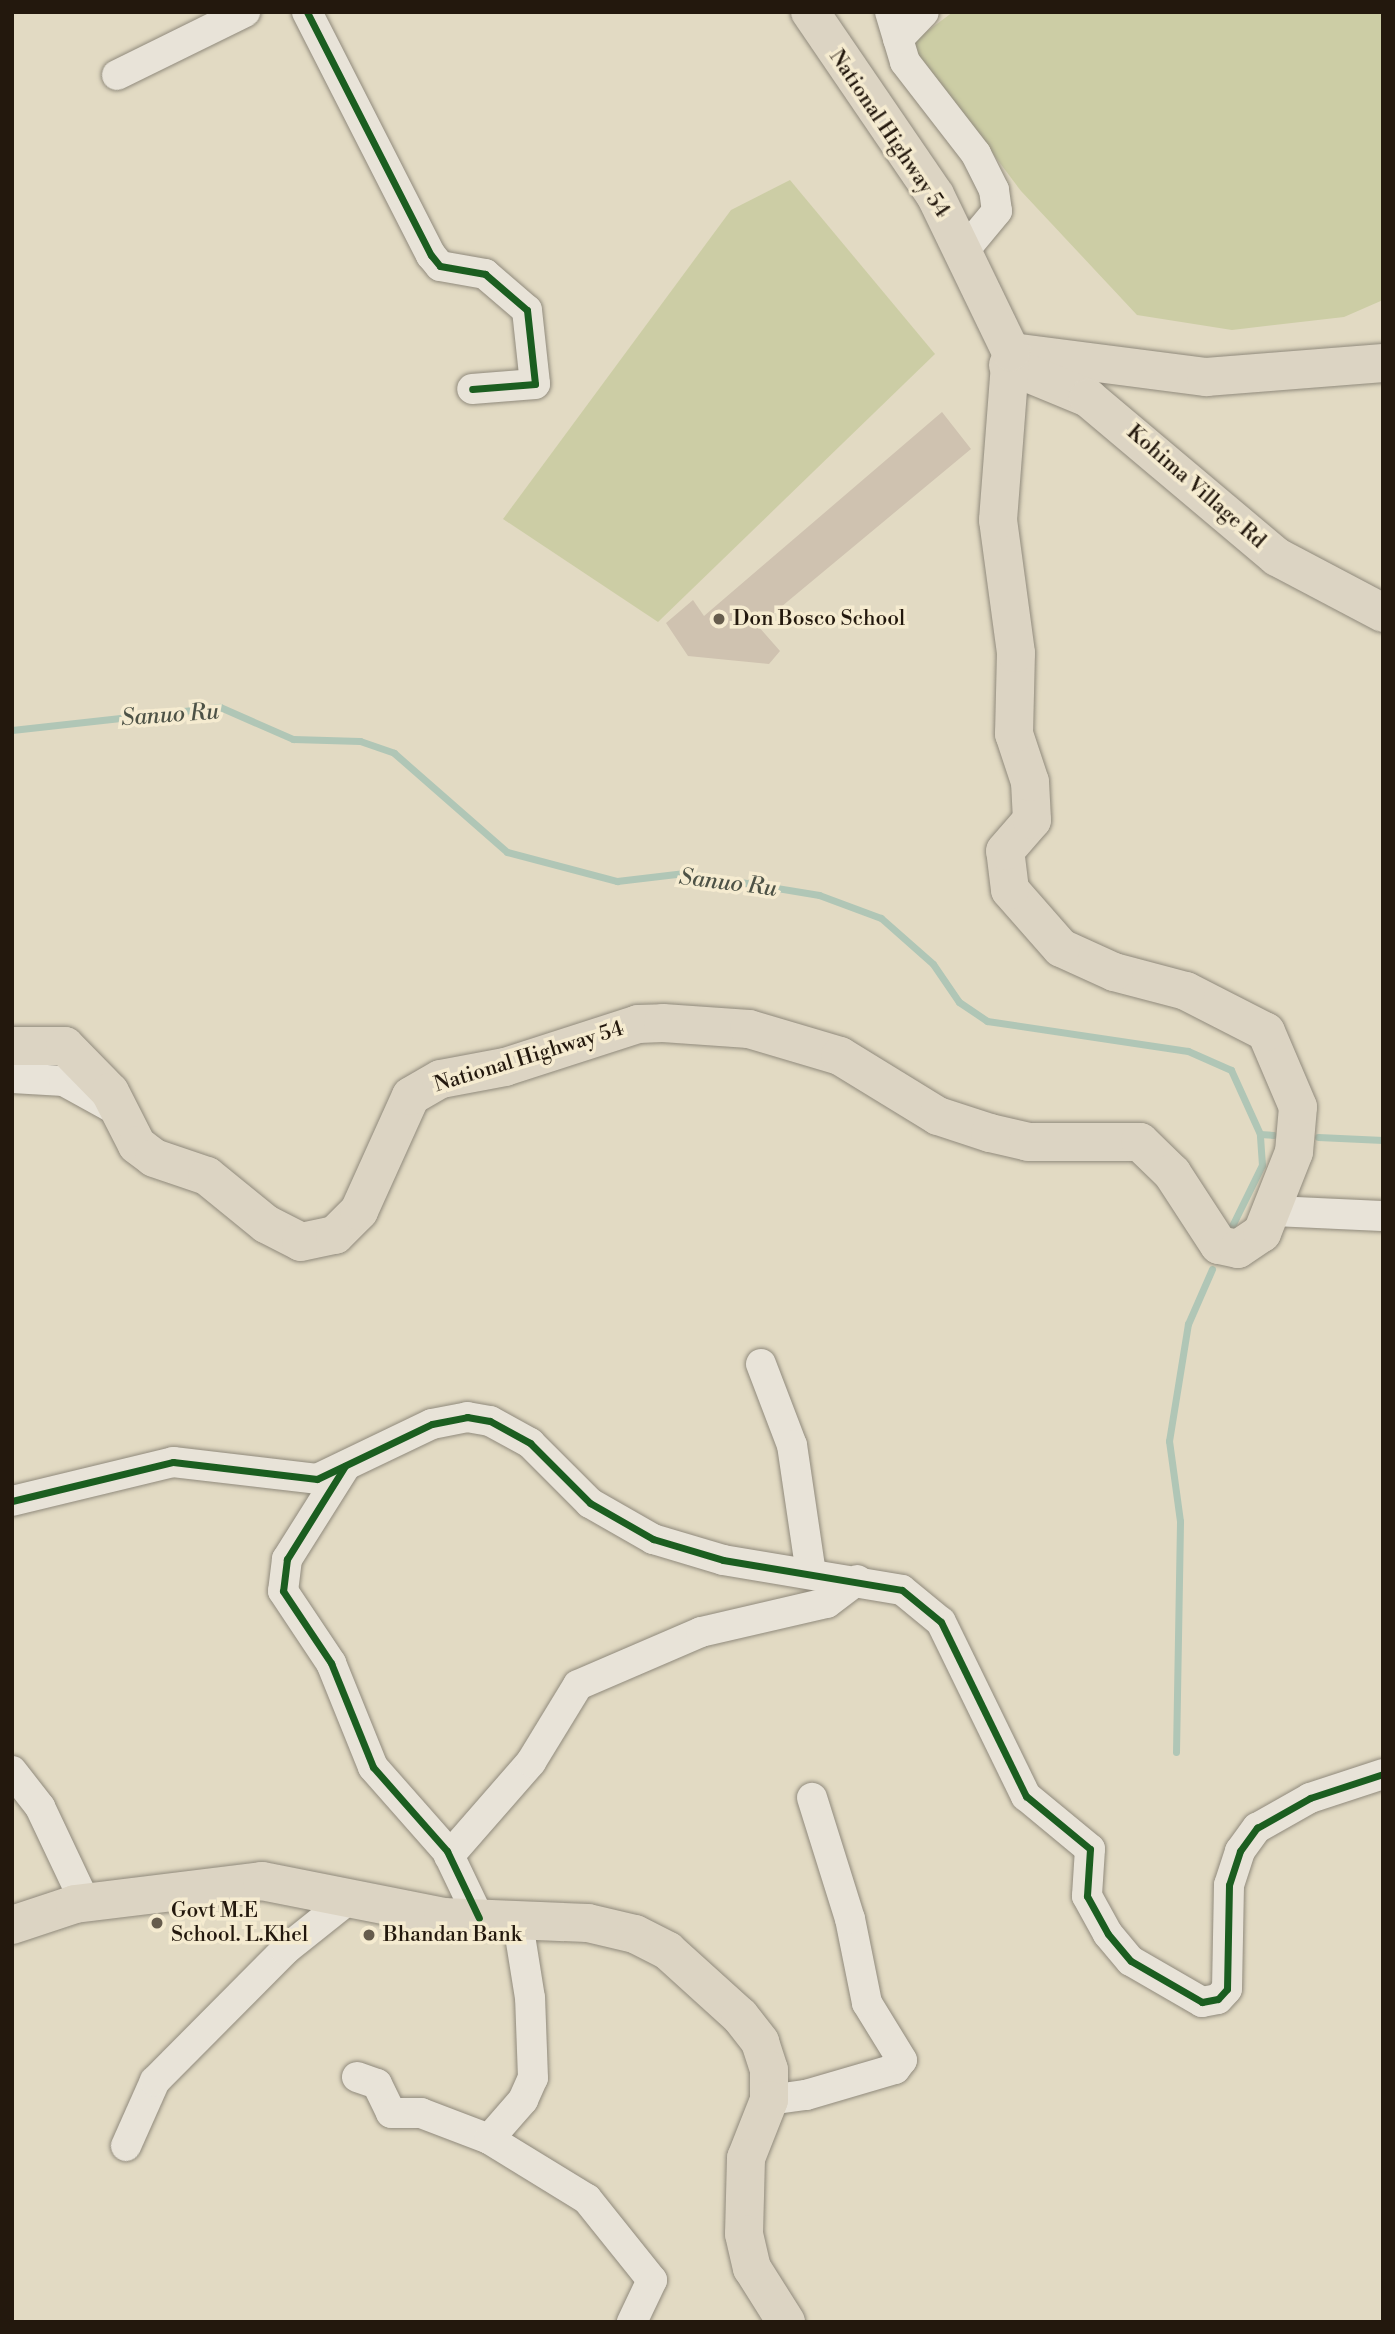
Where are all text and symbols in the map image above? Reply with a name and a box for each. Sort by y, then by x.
street label: National Highway 54 [824,45,954,223]
street label: Kohima Village Rd [1121,420,1271,554]
place label: Don Bosco School [733,606,905,632]
marker: Don Bosco School [711,611,727,627]
water label: Sanuo Ru [120,698,220,732]
water label: Sanuo Ru [677,863,779,903]
street label: National Highway 54 [431,1016,627,1098]
place label: Govt M.E School. L.Khel [171,1898,308,1948]
marker: Govt M.E School. L.Khel [149,1915,165,1931]
place label: Bhandan Bank [383,1922,522,1948]
marker: Bhandan Bank [361,1927,377,1943]

